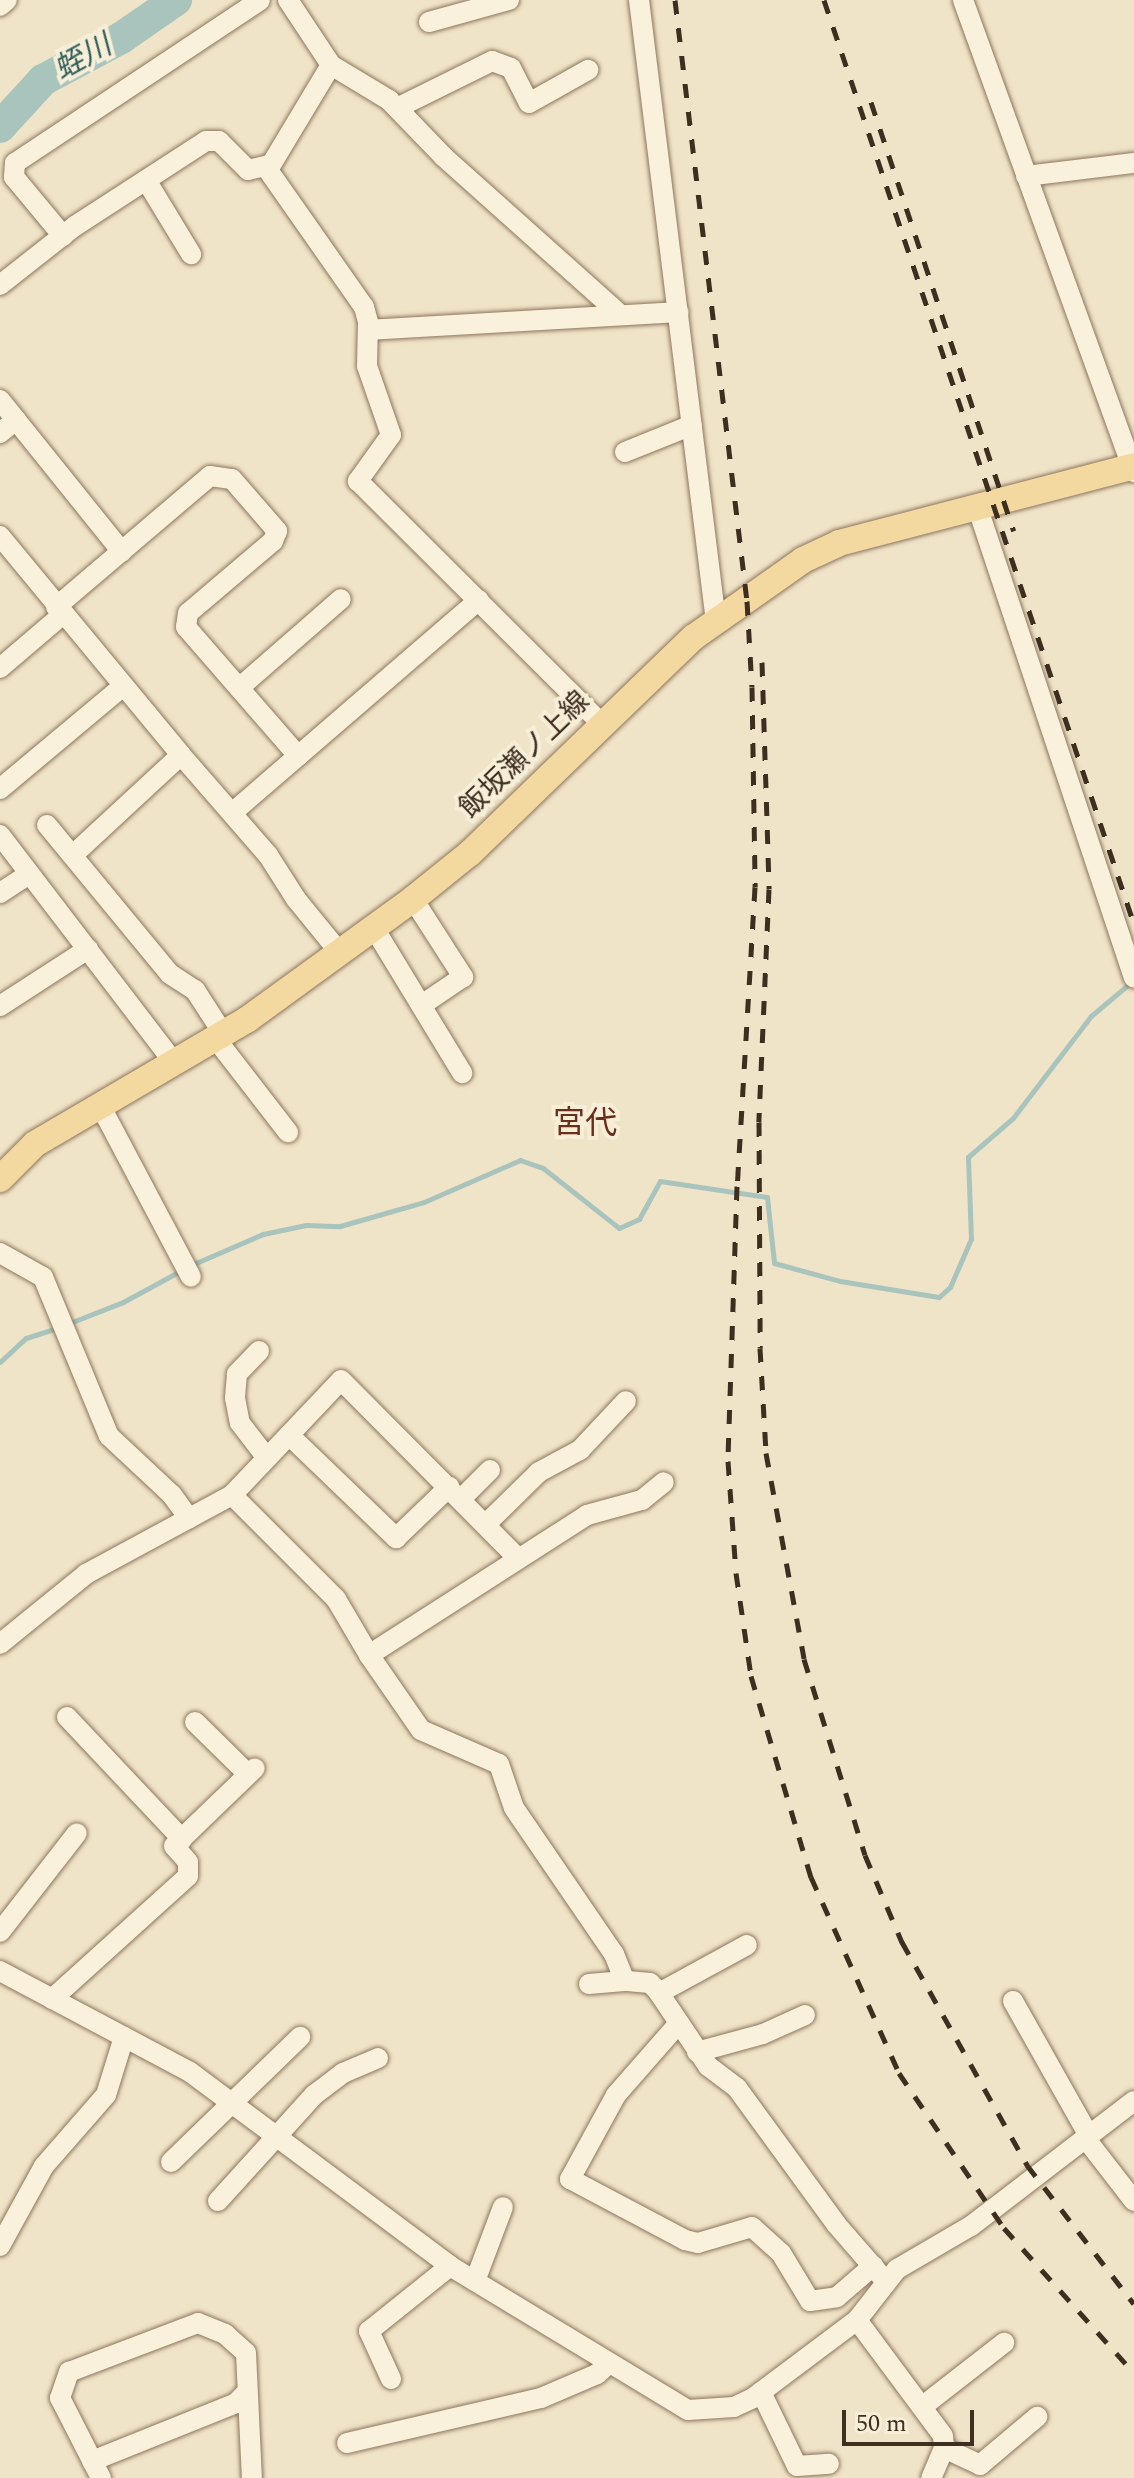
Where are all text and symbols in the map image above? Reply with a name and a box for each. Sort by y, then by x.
water label: 蛭川 [48,28,118,88]
street label: 飯坂瀬ノ上線 [453,685,597,825]
district label: 宮代 [553,1105,617,1143]
scale bar [846,2394,978,2444]
text: 50 m [856,2406,907,2442]

